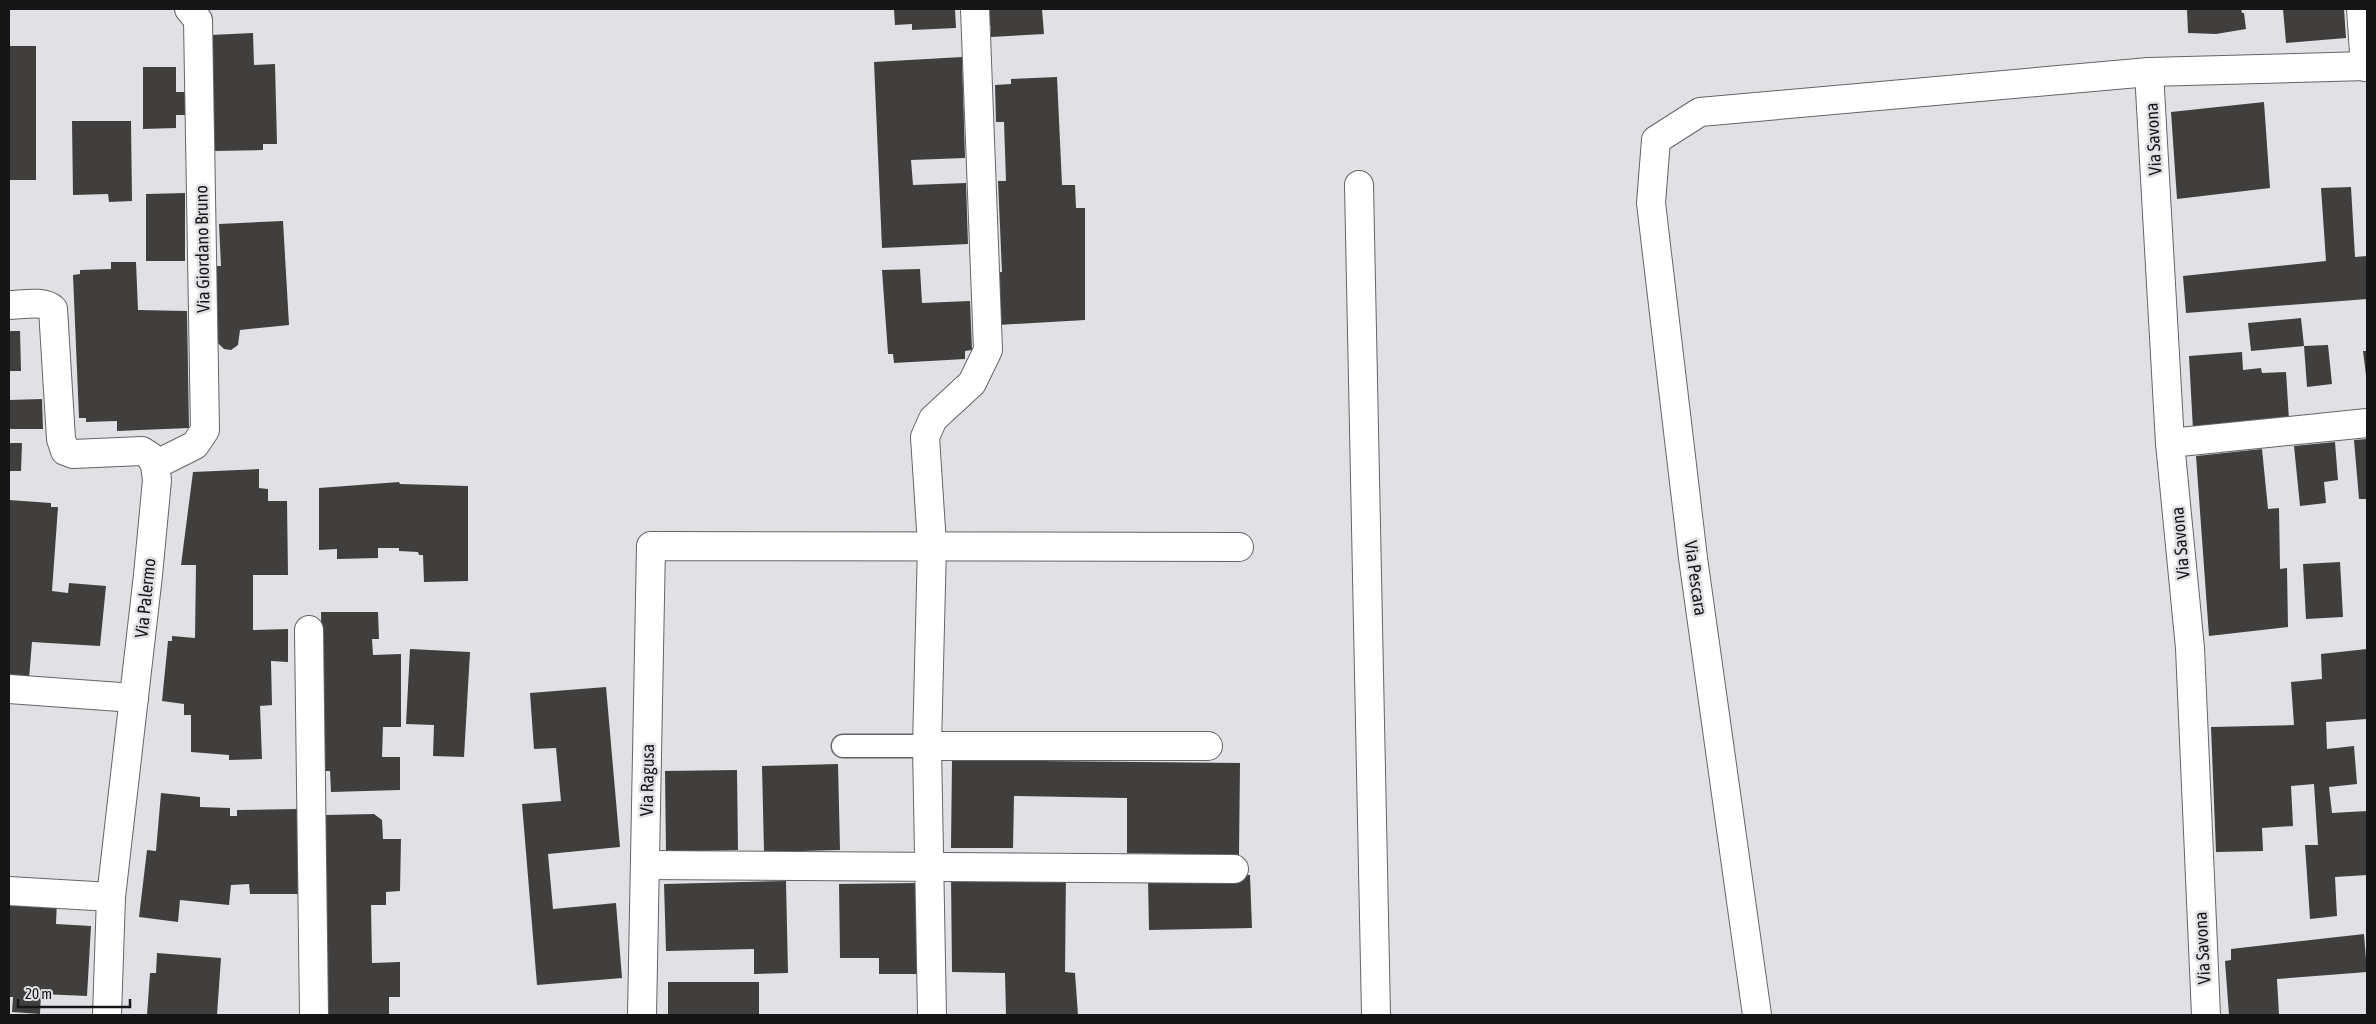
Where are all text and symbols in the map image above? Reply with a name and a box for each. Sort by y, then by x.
street label: Via Savona [2141,102,2165,176]
street label: Via Giordano Bruno [190,185,214,313]
street label: Via Savona [2166,506,2194,580]
street label: Via Pescara [1680,539,1712,617]
street label: Via Palermo [130,557,160,639]
street label: Via Ragusa [636,744,658,816]
street label: Via Savona [2190,911,2214,985]
scale bar [18,976,130,1008]
text: 20 m [25,985,52,1002]

